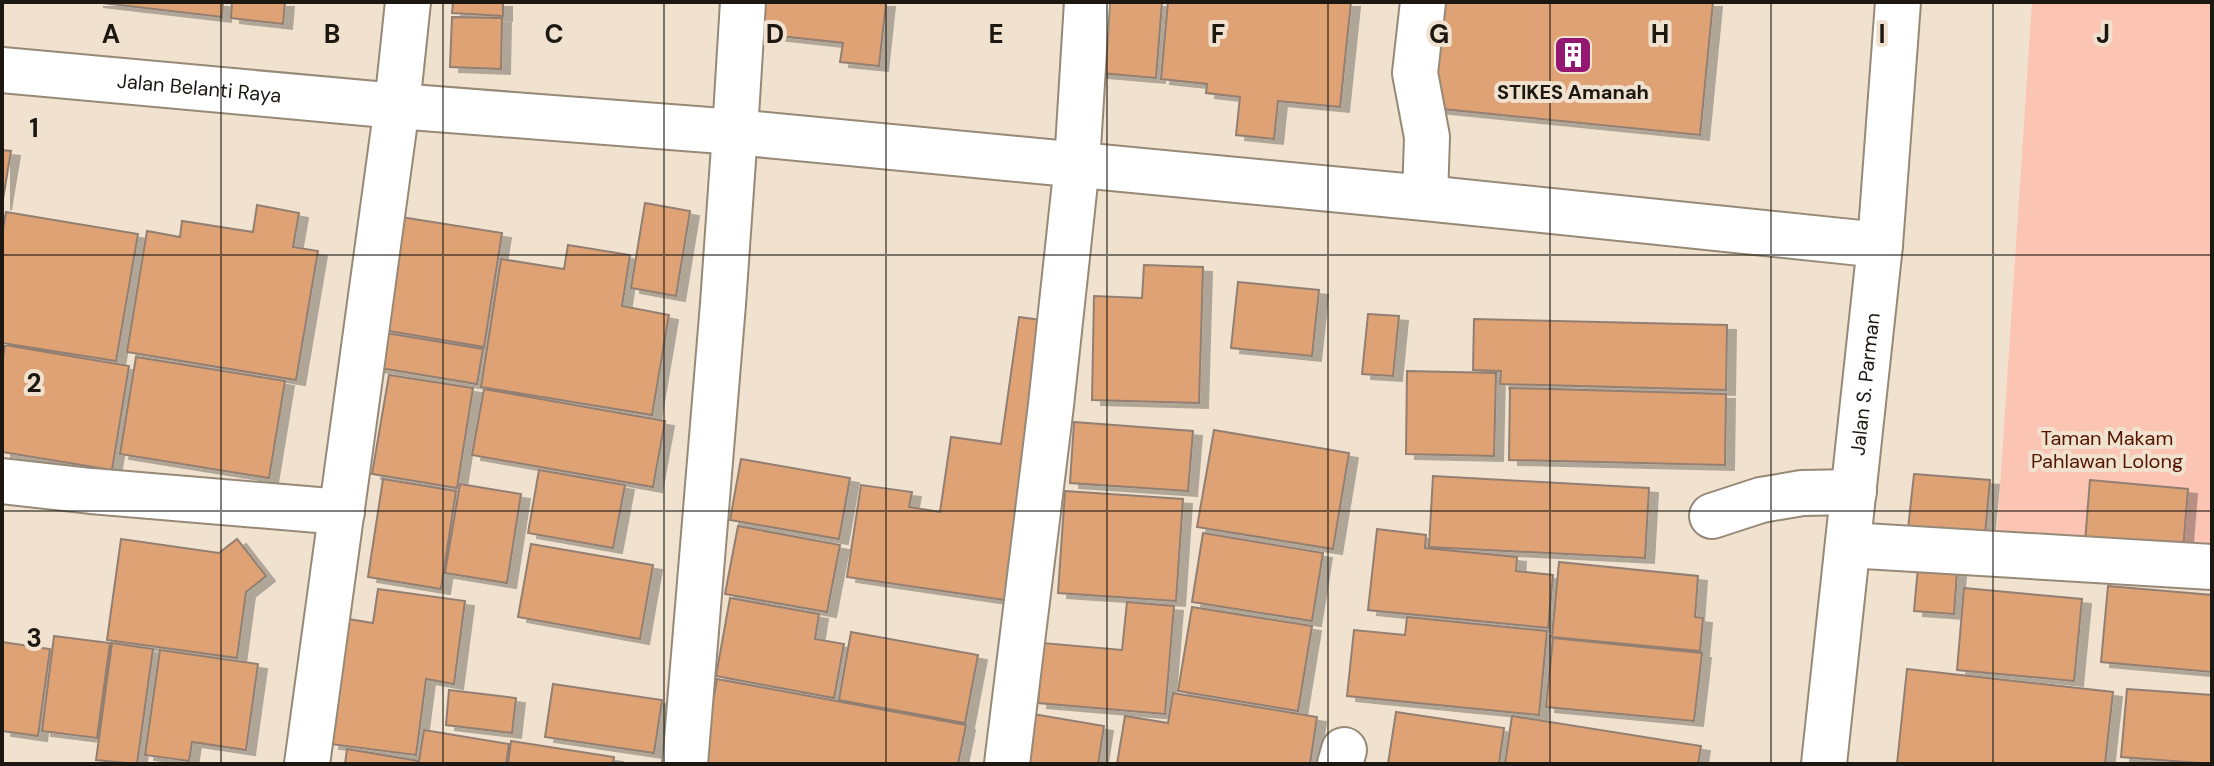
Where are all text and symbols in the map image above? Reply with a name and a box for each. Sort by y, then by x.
text: A [102,17,120,51]
text: B [324,17,340,51]
text: C [544,17,564,51]
text: D [766,17,784,51]
text: E [988,17,1004,51]
text: F [1211,17,1225,51]
text: G [1429,17,1449,51]
text: H [1651,17,1669,51]
text: I [1878,17,1886,51]
text: J [2096,17,2110,51]
building icon: STIKES Amanah [1552,34,1594,76]
street label: Jalan Belanti Raya [116,68,282,108]
place label: STIKES Amanah [1497,79,1649,105]
text: 1 [29,111,39,145]
street label: Jalan S. Parman [1844,311,1886,457]
text: 2 [26,366,42,400]
park label: Taman Makam Pahlawan Lolong [2031,425,2183,474]
text: 3 [26,621,42,655]

